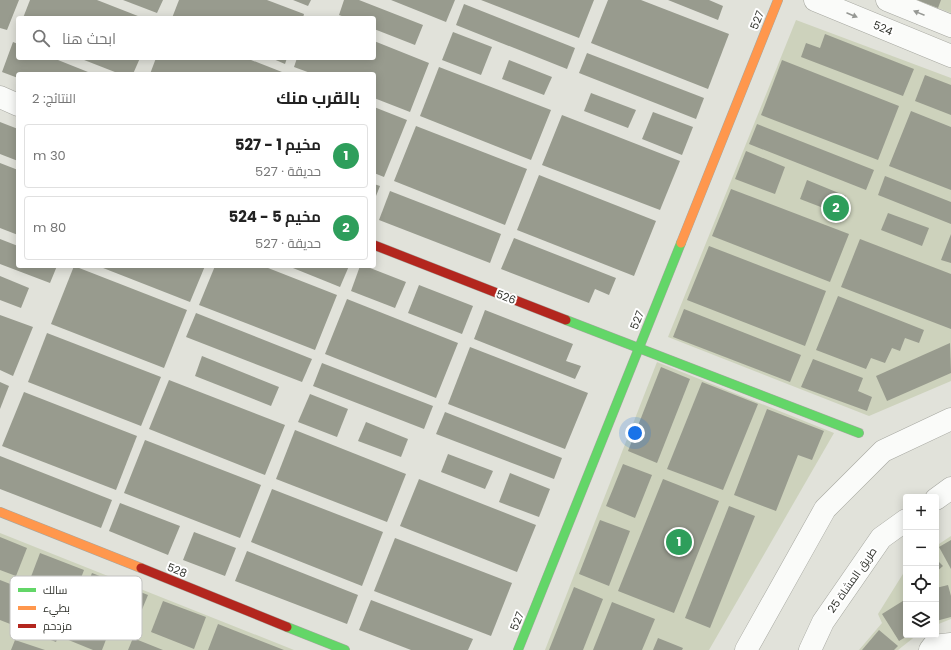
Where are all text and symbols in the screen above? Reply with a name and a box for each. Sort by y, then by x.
street label: 527 [746,8,768,32]
one-way arrow [913,10,924,16]
one-way arrow [846,12,857,18]
search box [16,16,376,60]
street label: 524 [871,17,895,39]
icon: search [30,27,52,49]
text: ابحث هنا [62,28,116,49]
text: بالقرب منك [276,86,360,110]
text: النتائج: 2 [32,89,76,108]
text: مخيم 1 - 527 [235,134,321,155]
text: 30 m [33,146,66,165]
text: 1 [344,146,348,165]
text: حديقة · 527 [255,162,321,181]
pin: 2 [823,193,849,223]
text: مخيم 5 - 524 [228,206,321,227]
text: 80 m [33,218,66,237]
text: 2 [342,218,350,237]
text: حديقة · 527 [255,234,321,253]
street label: 526 [494,286,518,308]
street label: 527 [626,308,648,332]
your location [625,423,645,443]
map controls [903,494,939,638]
button: + [903,494,939,530]
pin: 1 [666,527,692,557]
button: − [903,530,939,566]
street label: طريق المشاة 25 [823,544,881,616]
street label: 528 [165,559,189,581]
button: locate [903,566,939,602]
legend [10,576,142,640]
text: سالك [43,582,67,598]
text: بطيء [43,600,70,617]
button: layers [903,602,939,638]
street label: 527 [506,609,528,633]
text: مزدحم [43,618,72,634]

